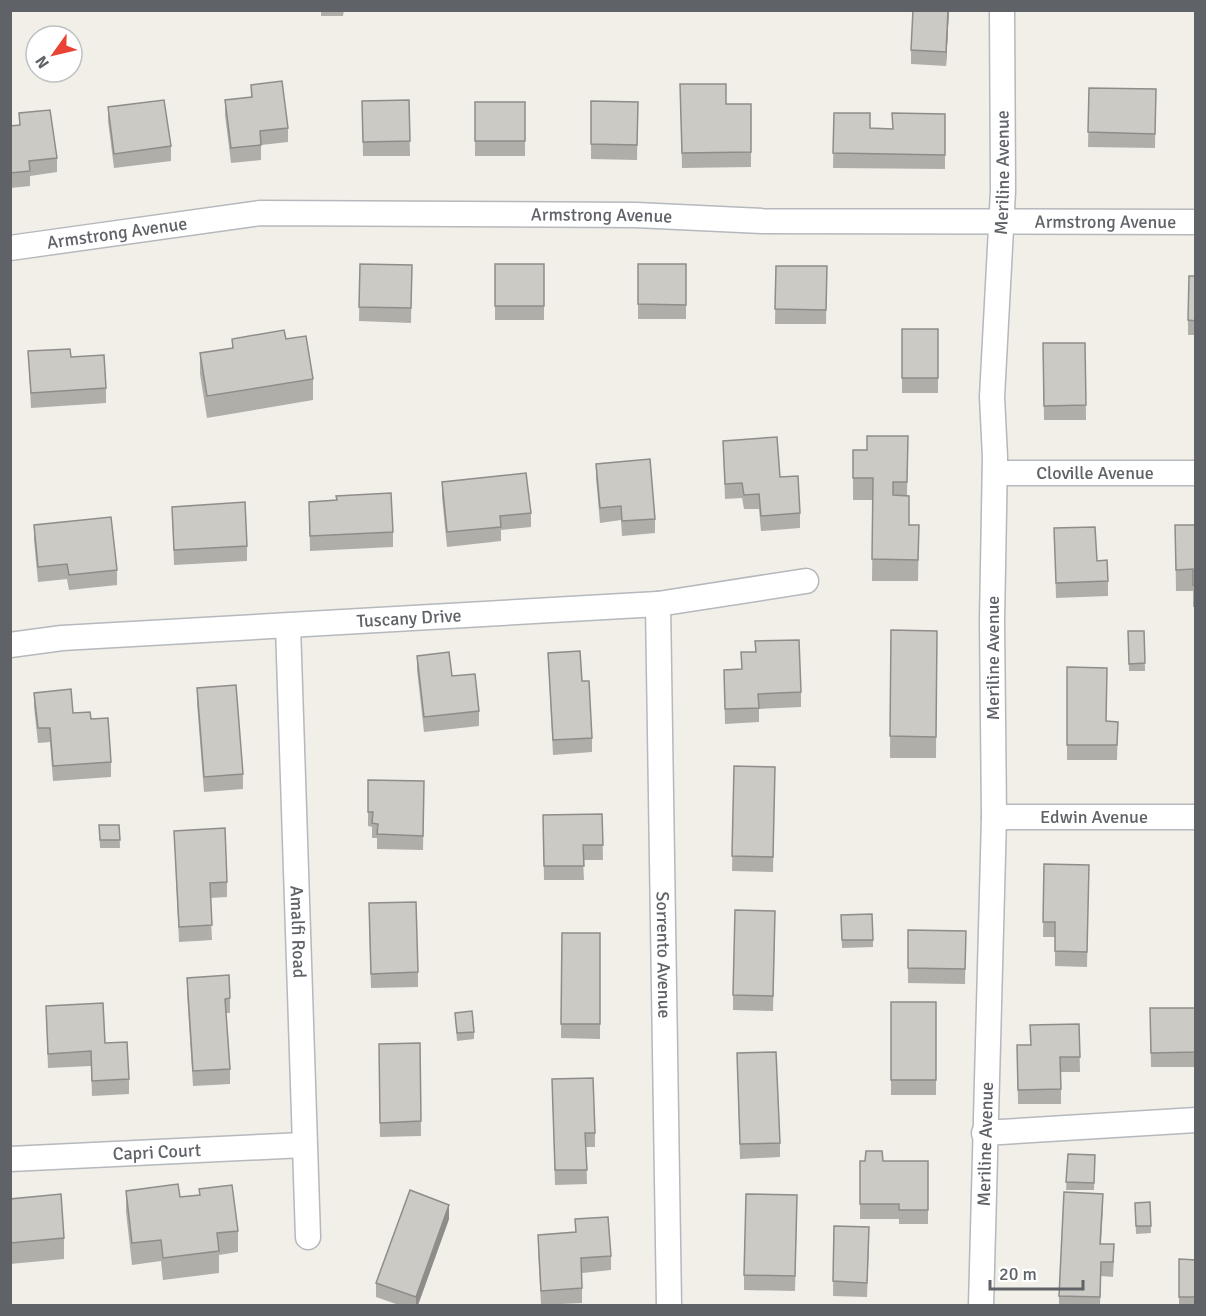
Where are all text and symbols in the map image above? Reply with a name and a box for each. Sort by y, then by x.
north arrow [24,24,84,84]
text: N [31,52,54,72]
street label: Meriline Avenue [990,110,1014,235]
street label: Armstrong Avenue [531,203,673,228]
street label: Armstrong Avenue [1035,211,1176,233]
street label: Armstrong Avenue [45,212,189,254]
street label: Cloville Avenue [1036,462,1154,484]
street label: Meriline Avenue [982,596,1004,720]
street label: Tuscany Drive [356,604,462,632]
street label: Edwin Avenue [1040,806,1148,828]
street label: Amalfi Road [286,885,311,979]
street label: Sorrento Avenue [652,891,675,1019]
street label: Meriline Avenue [973,1081,998,1207]
street label: Capri Court [112,1139,202,1165]
scale bar [990,1253,1083,1291]
text: 20 m [999,1263,1037,1285]

